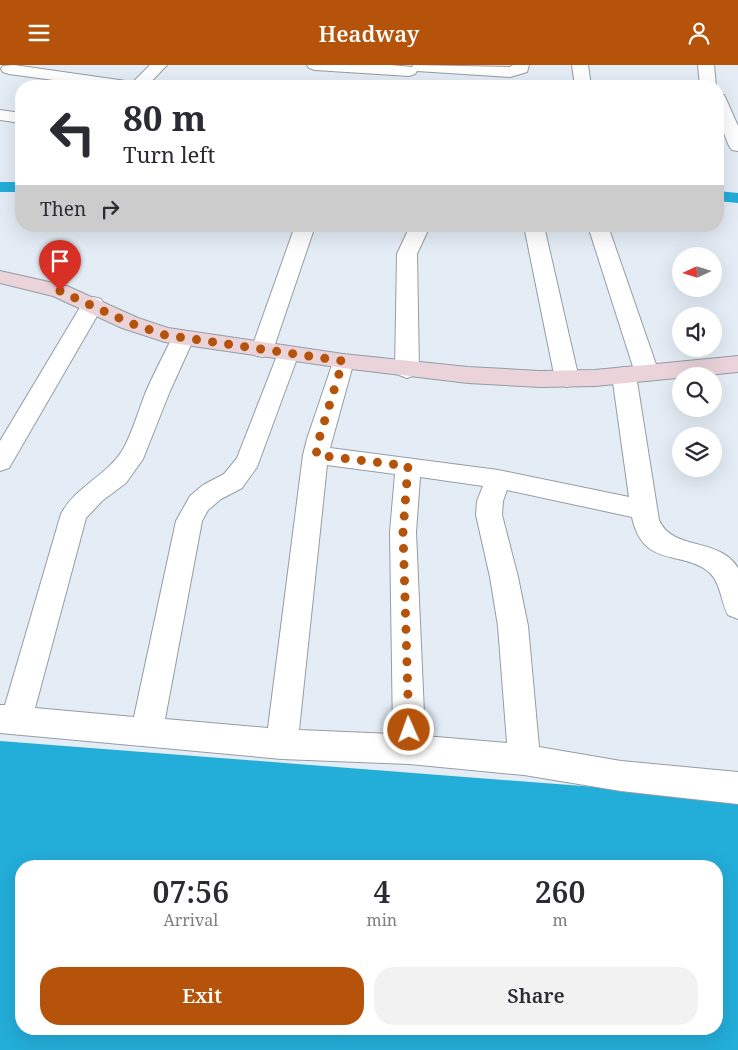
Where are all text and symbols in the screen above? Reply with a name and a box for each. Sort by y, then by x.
text: Headway [319,18,419,48]
icon: menu [25,19,53,47]
icon: person [685,19,713,47]
text: 80 m [123,94,206,141]
icon: left [40,100,105,165]
text: Turn left [123,139,215,169]
icon: right [96,195,124,223]
text: Then [40,196,86,222]
pin [39,240,81,291]
icon: arrive [46,247,74,275]
north arrow [672,247,722,297]
map controls [672,247,722,477]
button: sound [672,307,722,357]
button: search [672,367,722,417]
button: layers [672,427,722,477]
position arrow [382,703,434,755]
text: 07:56 [153,871,229,912]
text: 4 [373,871,390,912]
text: 260 [535,871,585,912]
text: Arrival [163,909,218,931]
text: min [367,909,397,931]
text: m [553,909,568,931]
button: Exit [40,967,364,1025]
button: Share [374,967,698,1025]

